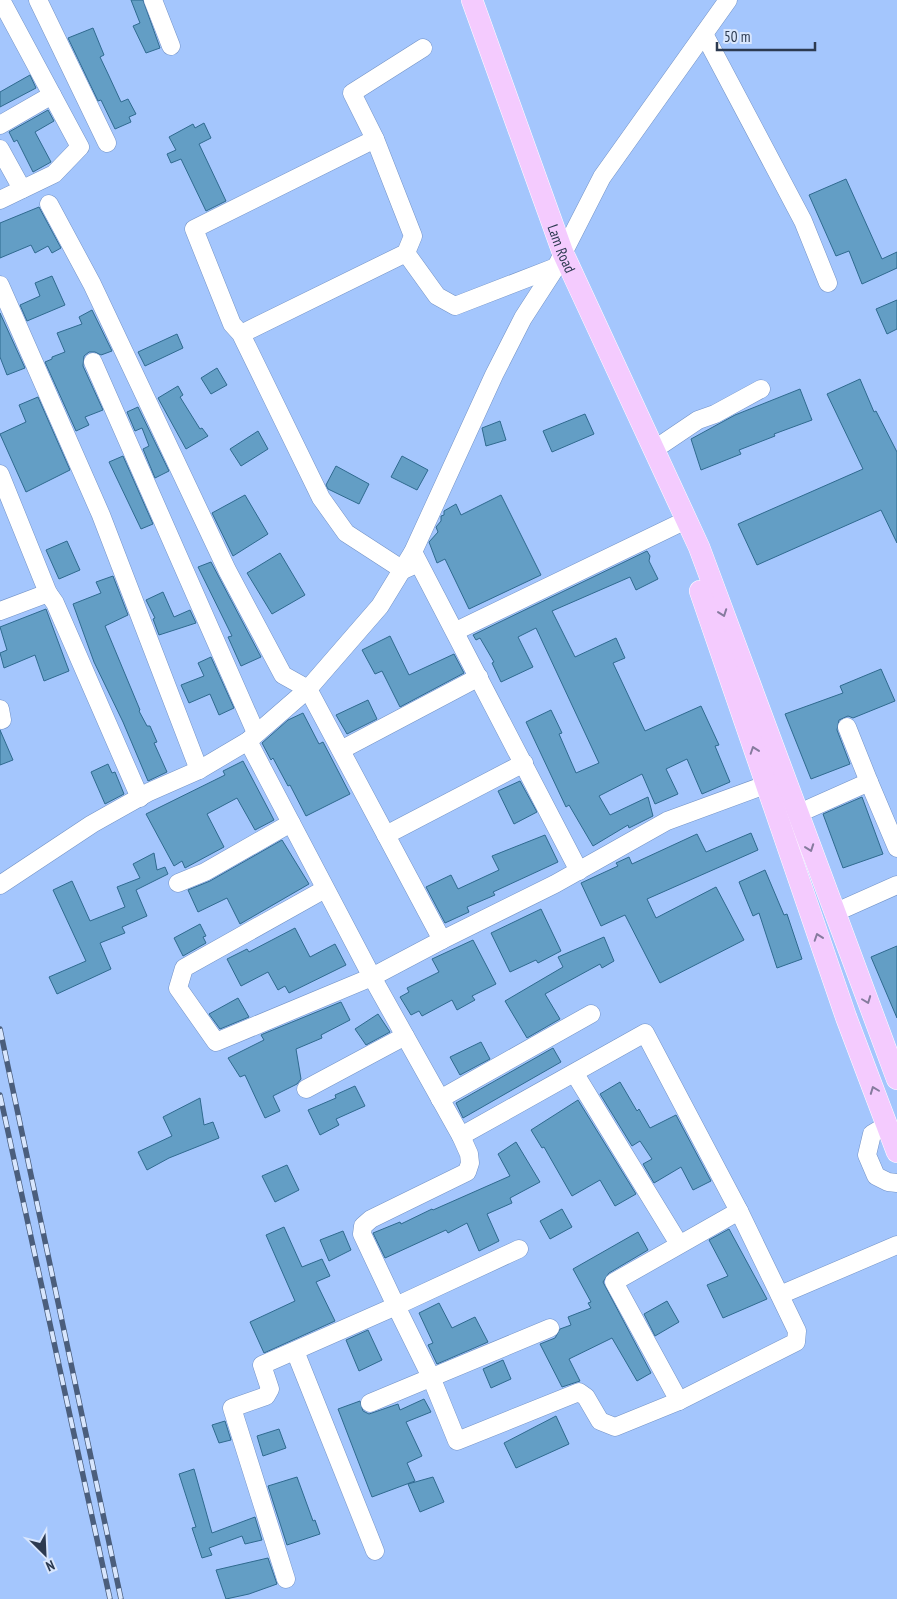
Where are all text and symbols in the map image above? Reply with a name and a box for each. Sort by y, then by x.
scale bar [717,20,814,52]
text: 50 m [724,27,750,46]
street label: Lam Road [544,221,580,276]
one-way arrow [717,608,727,617]
one-way arrow [750,747,760,755]
one-way arrow [804,843,814,851]
one-way arrow [814,933,824,942]
one-way arrow [861,995,871,1004]
one-way arrow [869,1086,880,1095]
north arrow [20,1529,70,1579]
text: N [43,1556,57,1576]

